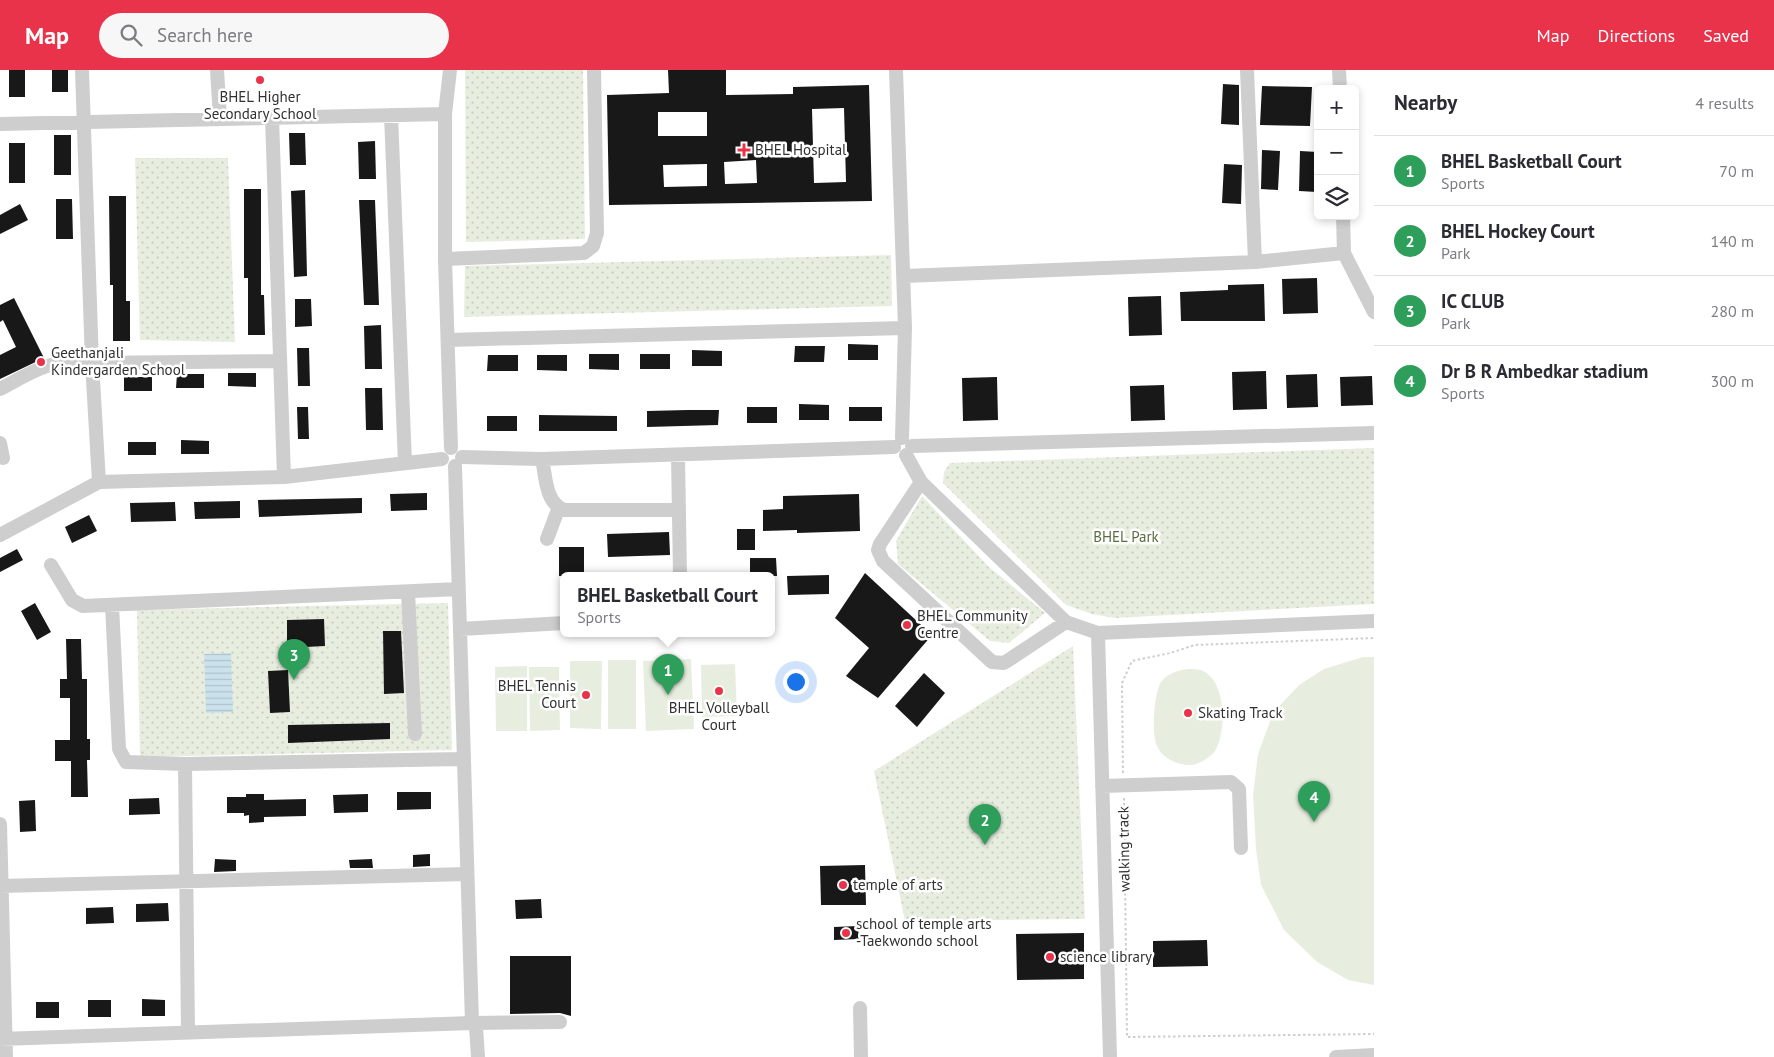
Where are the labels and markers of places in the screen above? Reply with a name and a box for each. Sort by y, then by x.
marker: BHEL Higher Secondary School [254,74,266,86]
place label: BHEL Higher Secondary School [204,87,317,123]
place label: BHEL Hospital [755,140,847,159]
marker: BHEL Hospital [737,143,751,157]
place label: Geethanjali Kindergarden School [51,343,186,379]
marker: Geethanjali Kindergarden School [35,356,47,368]
place label: BHEL Community Centre [917,606,1028,642]
marker: BHEL Community Centre [901,619,913,631]
pin: 3 [278,639,310,680]
pin: 1 [652,654,684,695]
place label: BHEL Tennis Court [498,676,576,712]
marker: BHEL Volleyball Court [713,685,725,697]
marker: BHEL Tennis Court [580,689,592,701]
place label: BHEL Volleyball Court [669,698,770,734]
place label: Skating Track [1198,703,1284,722]
marker: Skating Track [1182,707,1194,719]
pin: 4 [1298,781,1330,822]
pin: 2 [969,804,1001,845]
place label: temple of arts [853,875,943,894]
marker: temple of arts [837,879,849,891]
place label: school of temple arts -Taekwondo school [856,914,992,950]
marker: school of temple arts -Taekwondo school [840,927,852,939]
place label: science library [1060,947,1152,966]
marker: science library [1044,951,1056,963]

